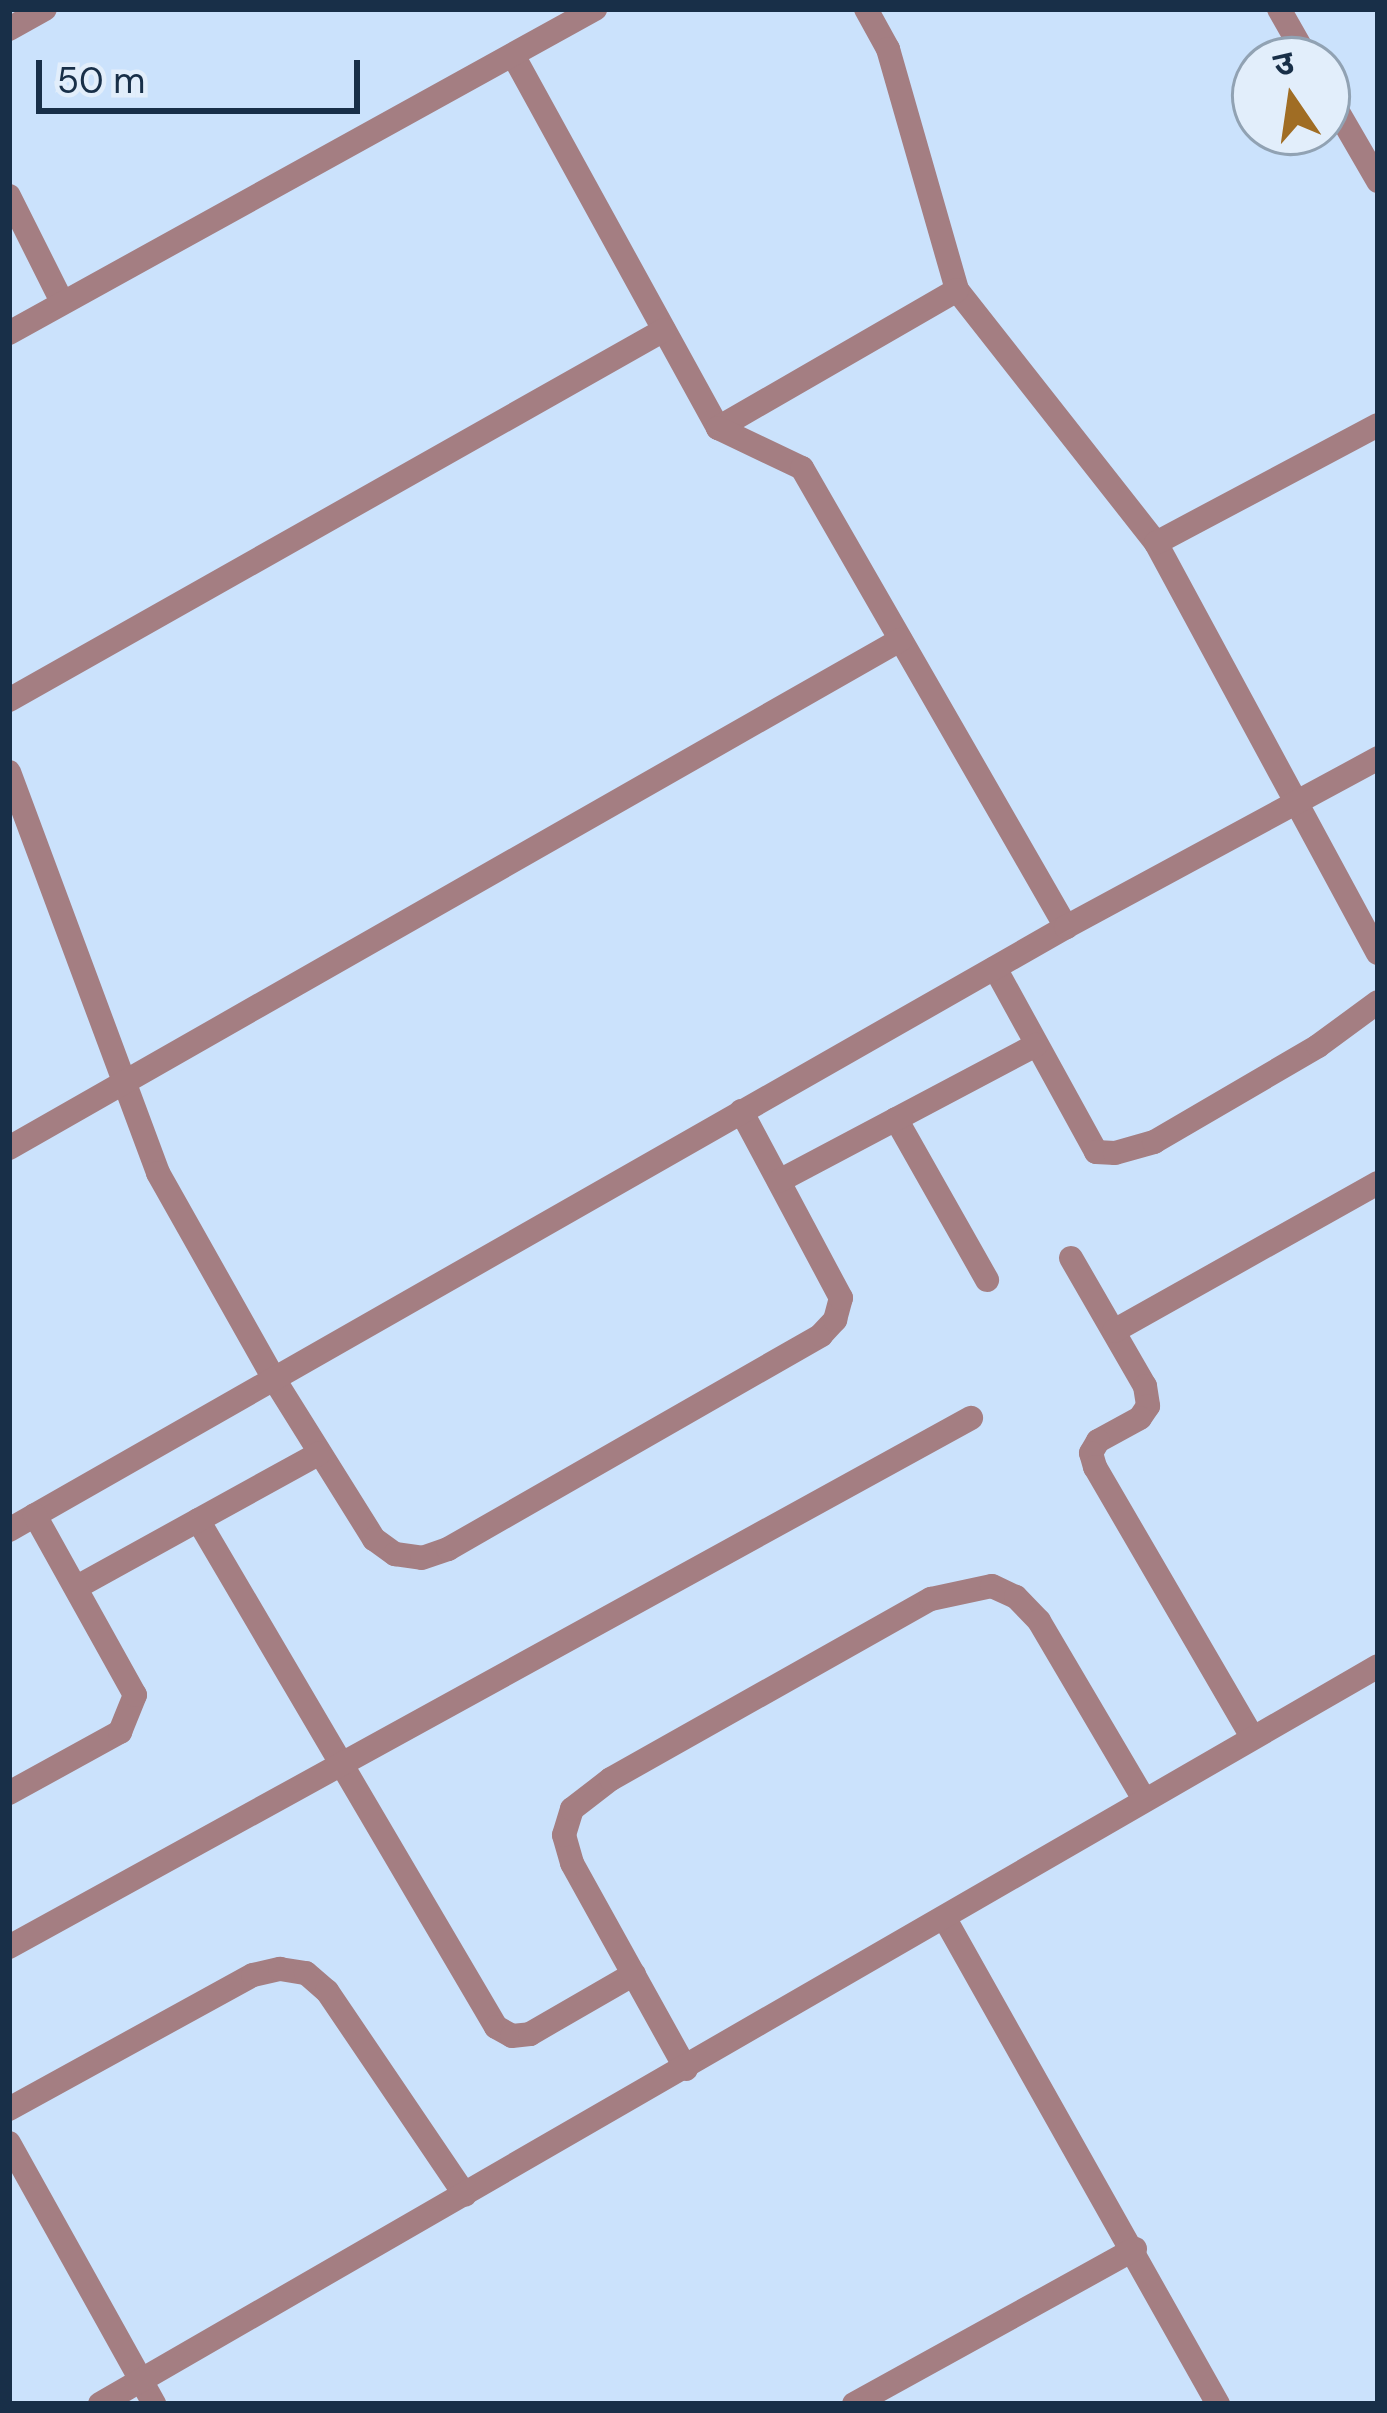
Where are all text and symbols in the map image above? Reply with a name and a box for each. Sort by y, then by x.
scale bar [42,36,366,110]
north arrow [1231,36,1351,156]
text: उ [1269,40,1298,86]
text: 50 m [57,57,145,104]

